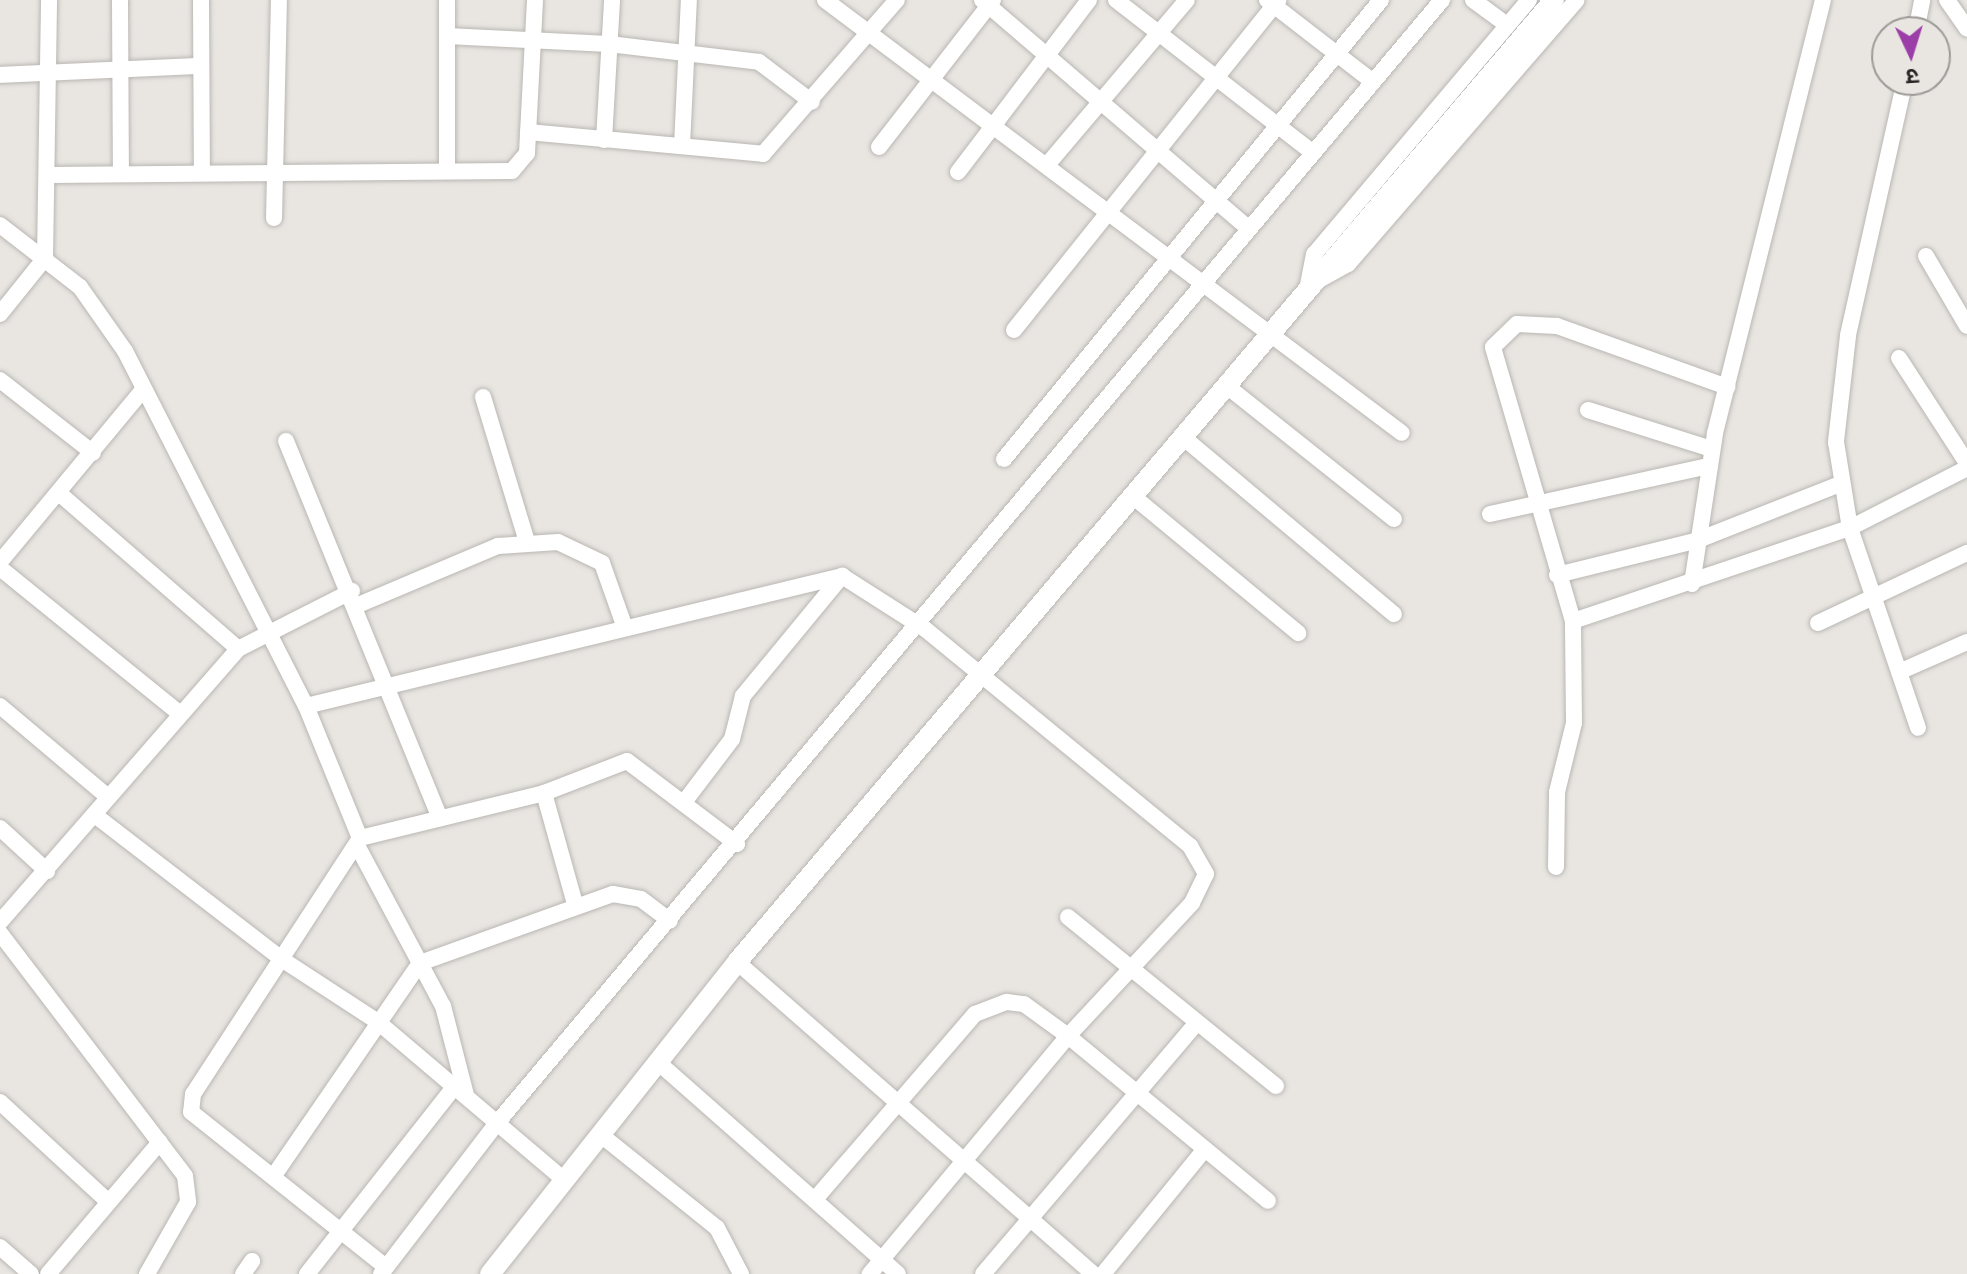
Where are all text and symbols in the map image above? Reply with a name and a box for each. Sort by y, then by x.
north arrow [1871,16,1951,96]
text: उ [1905,65,1920,91]

